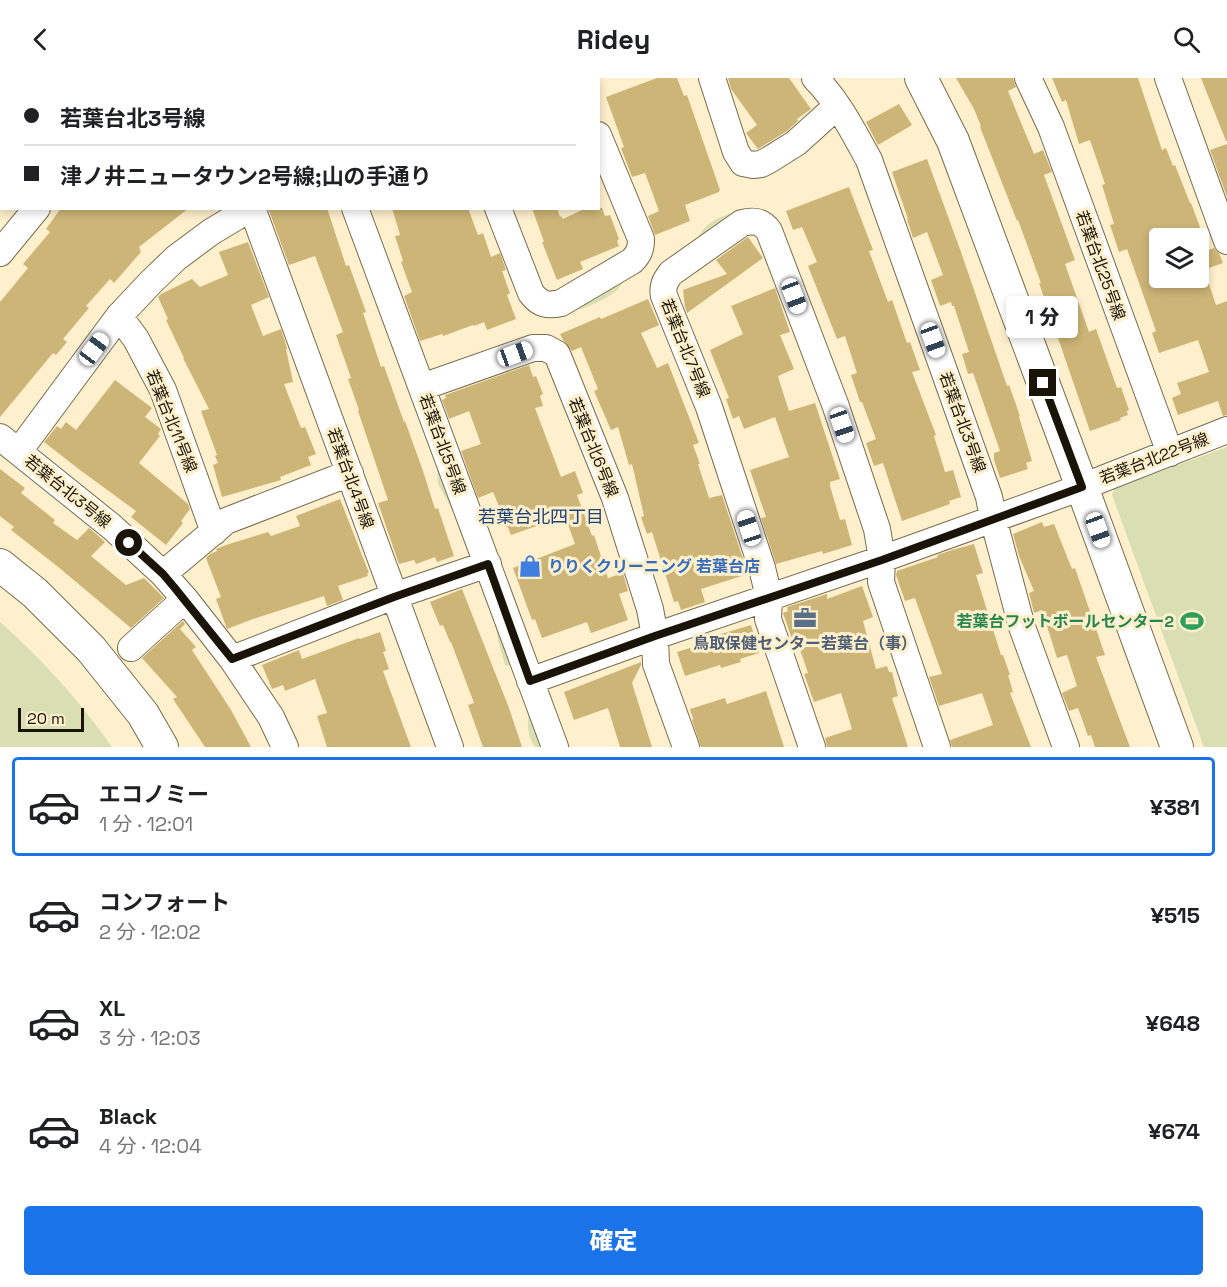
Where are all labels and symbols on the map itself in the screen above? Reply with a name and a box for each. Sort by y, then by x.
street label: 若葉台北25号線 [1071,207,1130,323]
car [779,276,809,316]
street label: 若葉台北7号線 [656,296,715,401]
callout: 1 分 [1007,296,1079,338]
car [918,320,948,360]
car [76,329,112,369]
car [495,339,535,369]
street label: 若葉台北11号線 [141,367,202,476]
street label: 若葉台北3号線 [935,369,990,475]
route end [1029,369,1056,396]
street label: 若葉台北5号線 [415,391,470,497]
street label: 若葉台北6号線 [564,394,623,500]
car [828,405,856,445]
street label: 若葉台北4号線 [323,425,379,532]
street label: 若葉台北22号線 [1097,428,1212,489]
street label: 若葉台北3号線 [20,450,115,533]
district label: 若葉台北四丁目 [478,505,604,528]
car [735,508,763,548]
car [1083,510,1113,550]
route start [115,529,142,556]
shop icon: りりくクリーニング 若葉台店 [517,553,543,579]
place label: りりくクリーニング 若葉台店 [548,556,760,577]
office icon: 鳥取保健センター若葉台（事） [792,605,818,631]
sports icon: 若葉台フットボールセンター2 [1179,608,1205,634]
place label: 若葉台フットボールセンター2 [956,611,1174,632]
place label: 鳥取保健センター若葉台（事） [693,633,917,654]
scale bar [18,705,84,732]

